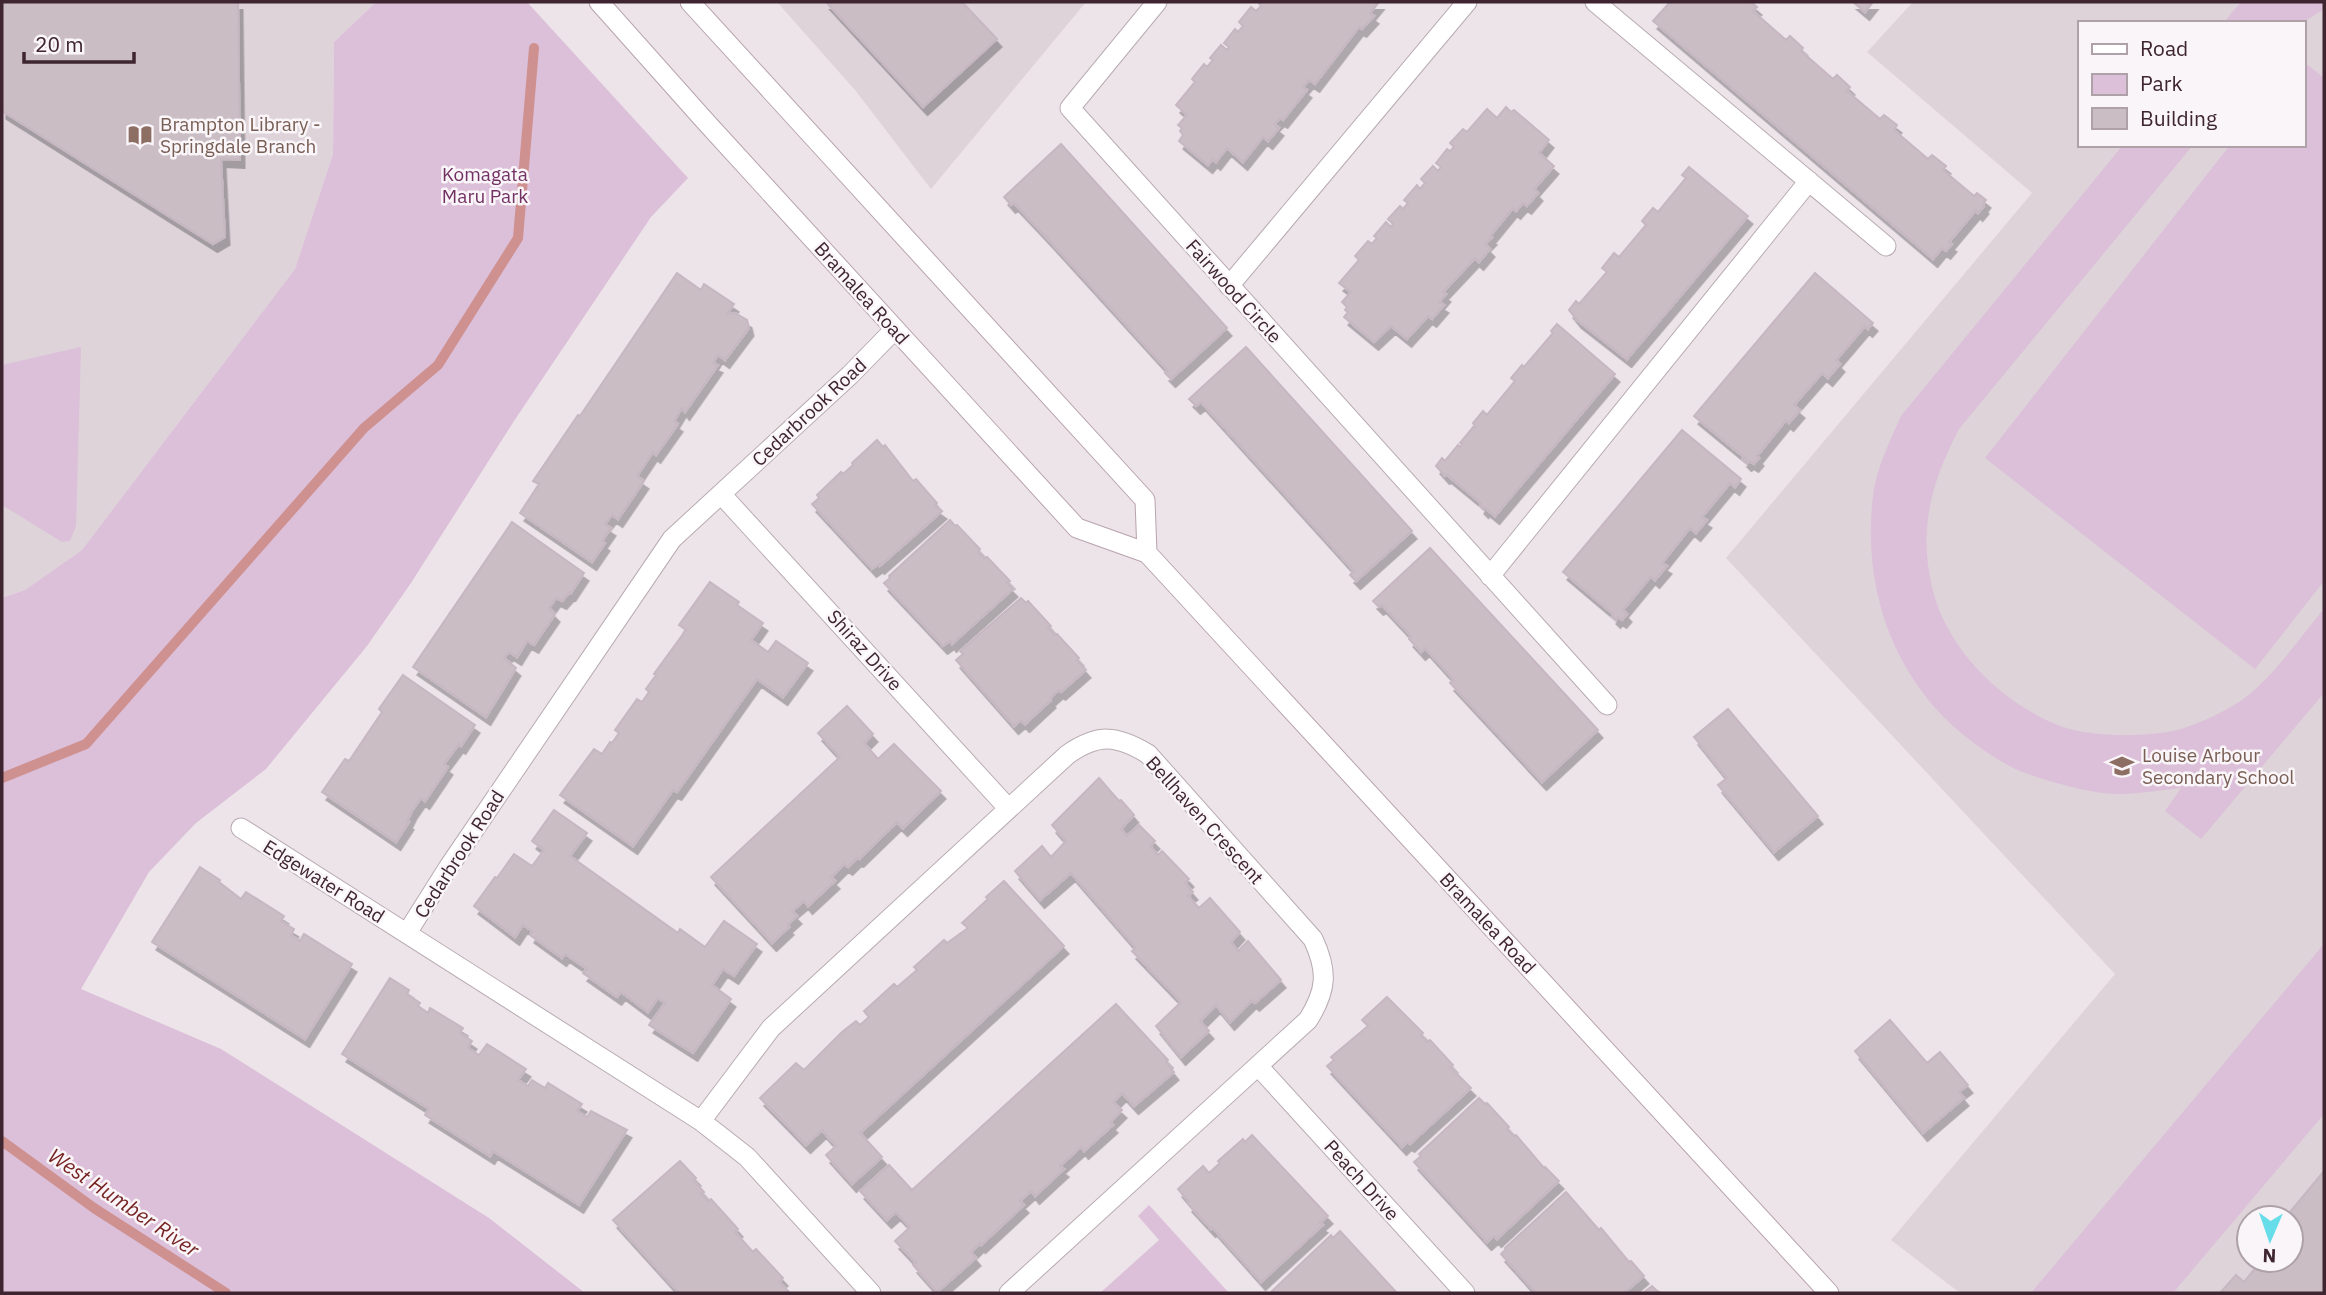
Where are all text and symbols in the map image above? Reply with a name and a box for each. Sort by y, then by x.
scale bar [24,21,135,65]
legend [2078,21,2305,147]
text: 20 m [35,30,84,58]
text: Road [2140,34,2188,62]
text: Park [2140,69,2183,97]
text: Building [2140,104,2217,132]
place label: Brampton Library - Springdale Branch [160,112,321,158]
library icon: Brampton Library - Springdale Branch [126,121,154,149]
park label: Komagata Maru Park [442,162,528,208]
street label: Fairwood Circle [1181,234,1287,348]
street label: Bramalea Road [810,237,914,349]
street label: Cedarbrook Road [747,353,871,471]
street label: Shiraz Drive [822,604,908,696]
place label: Louise Arbour Secondary School [2142,743,2294,789]
street label: Bellhaven Crescent [1141,751,1269,889]
school or university icon: Louise Arbour Secondary School [2108,752,2136,780]
street label: Cedarbrook Road [409,786,509,922]
street label: Edgewater Road [259,834,389,928]
street label: Bramalea Road [1435,867,1541,979]
street label: Peach Drive [1319,1135,1405,1225]
water label: West Humber River [43,1141,206,1264]
north arrow [2235,1204,2305,1274]
text: N [2262,1244,2277,1268]

